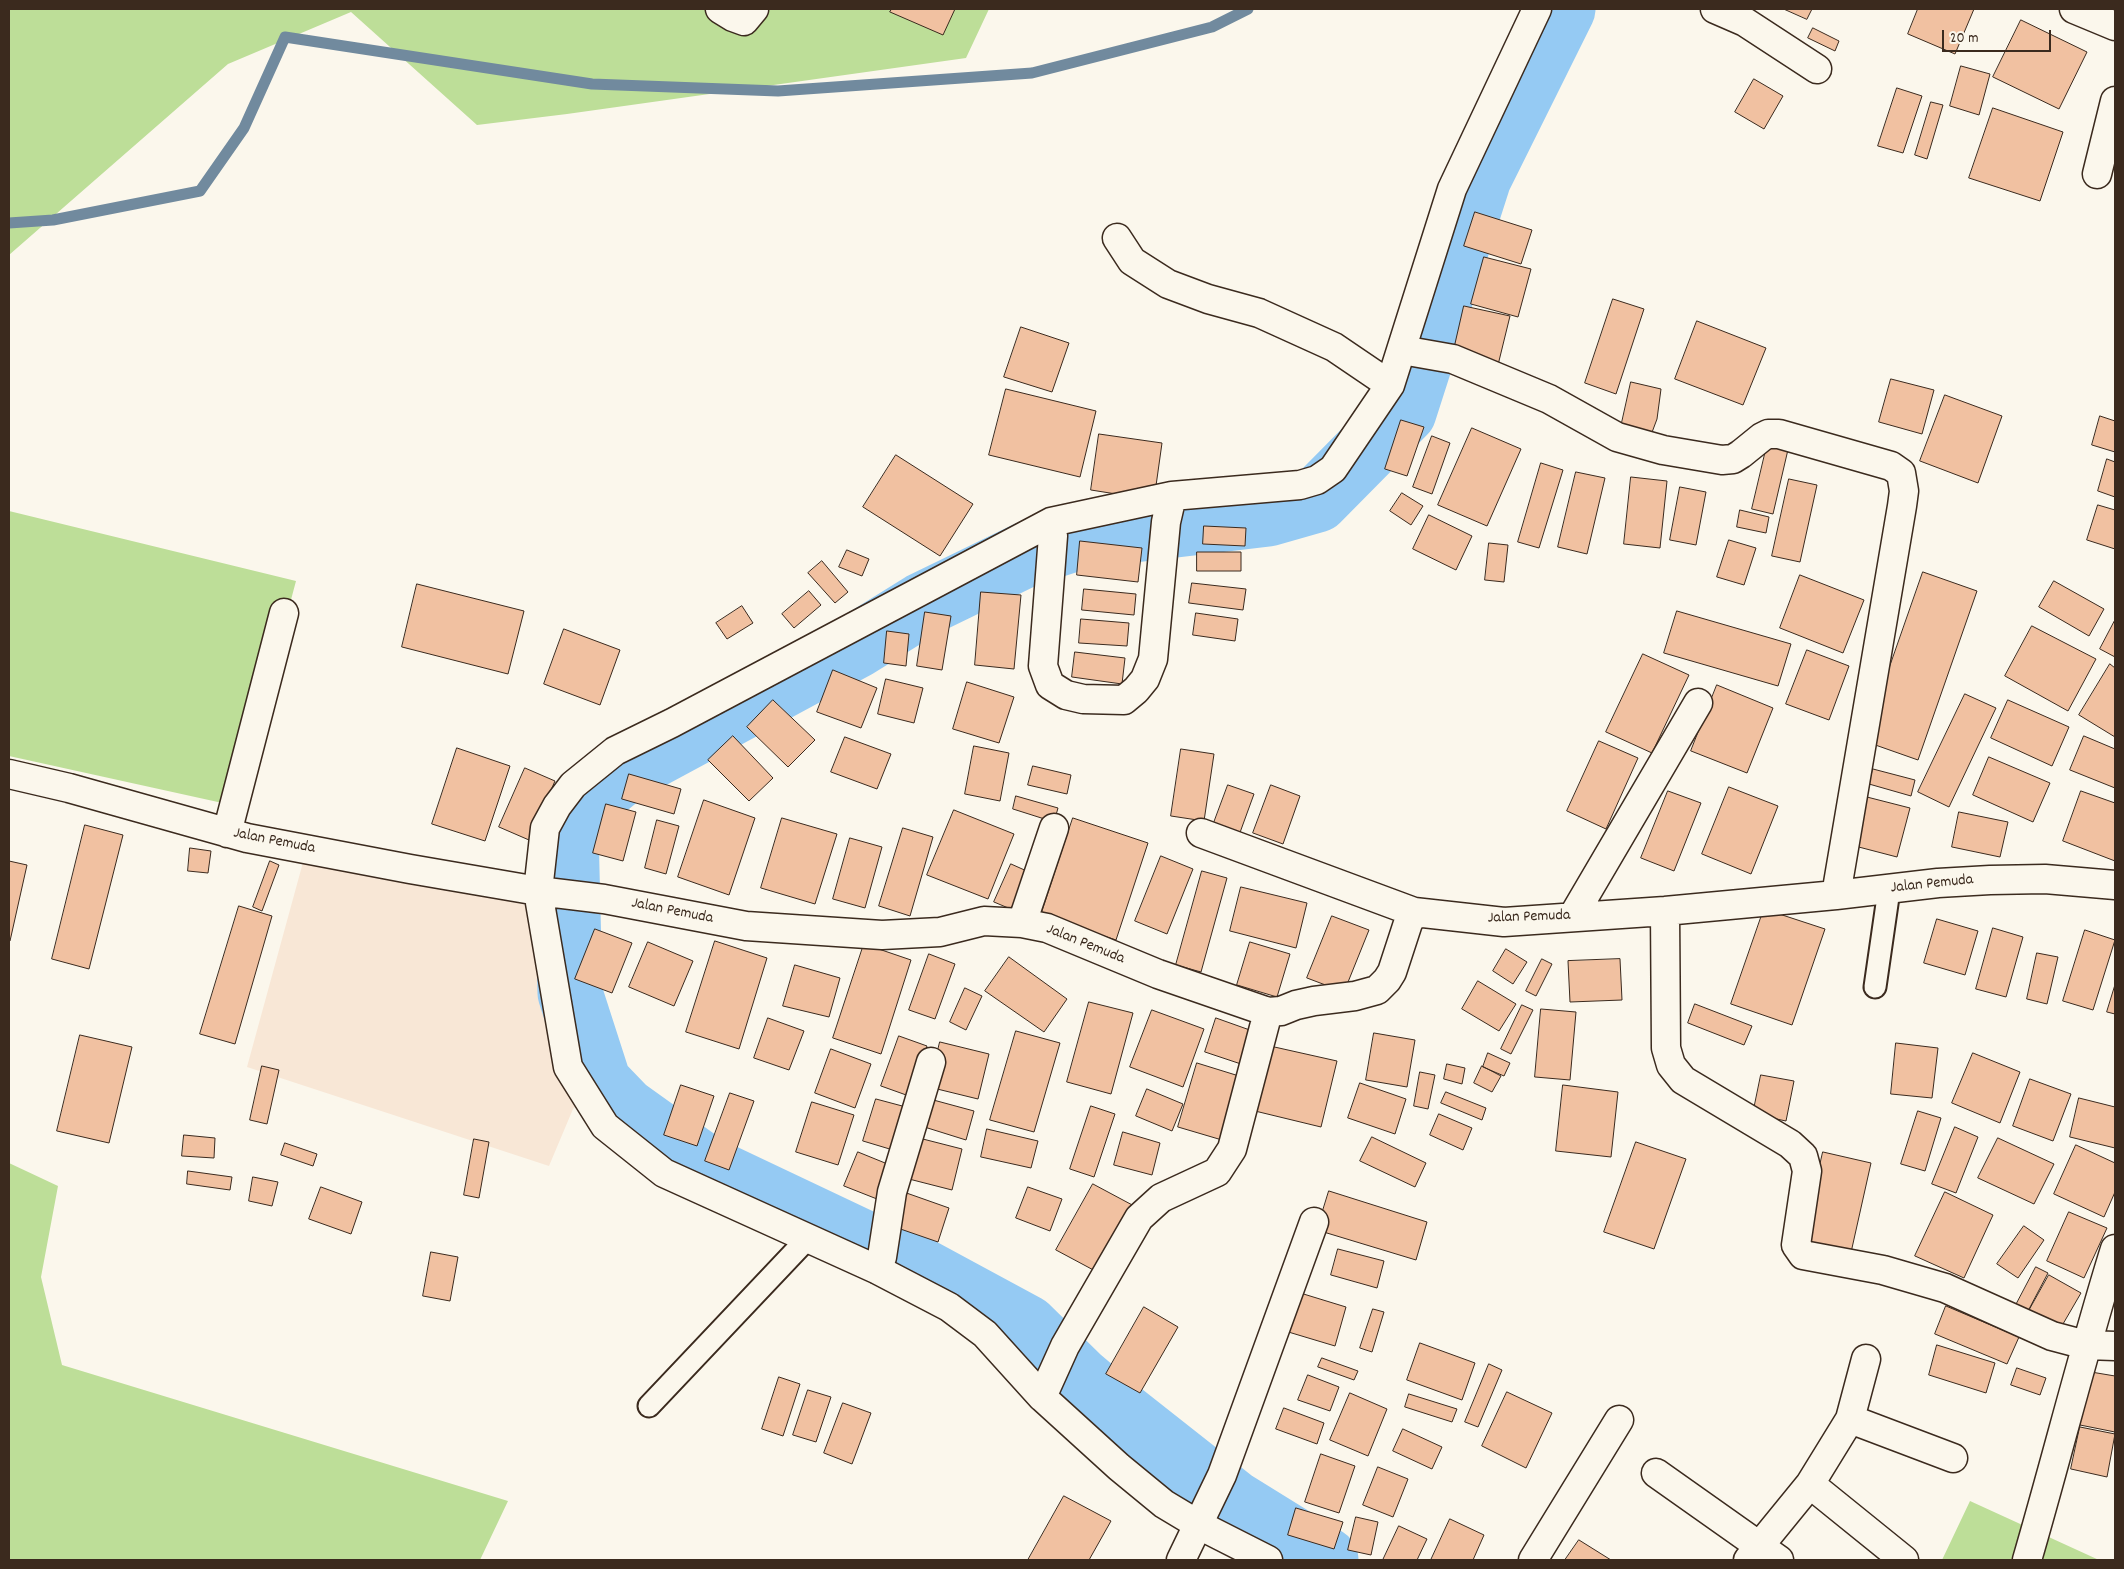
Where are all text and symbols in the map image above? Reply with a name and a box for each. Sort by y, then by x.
scale bar [1944,20,2053,52]
text: 20 m [1950,28,1978,50]
street label: Jalan Pemuda [231,825,317,859]
street label: Jalan Pemuda [1890,871,1974,899]
street label: Jalan Pemuda [629,895,715,929]
street label: Jalan Pemuda [1487,907,1571,929]
street label: Jalan Pemuda [1043,921,1127,969]

